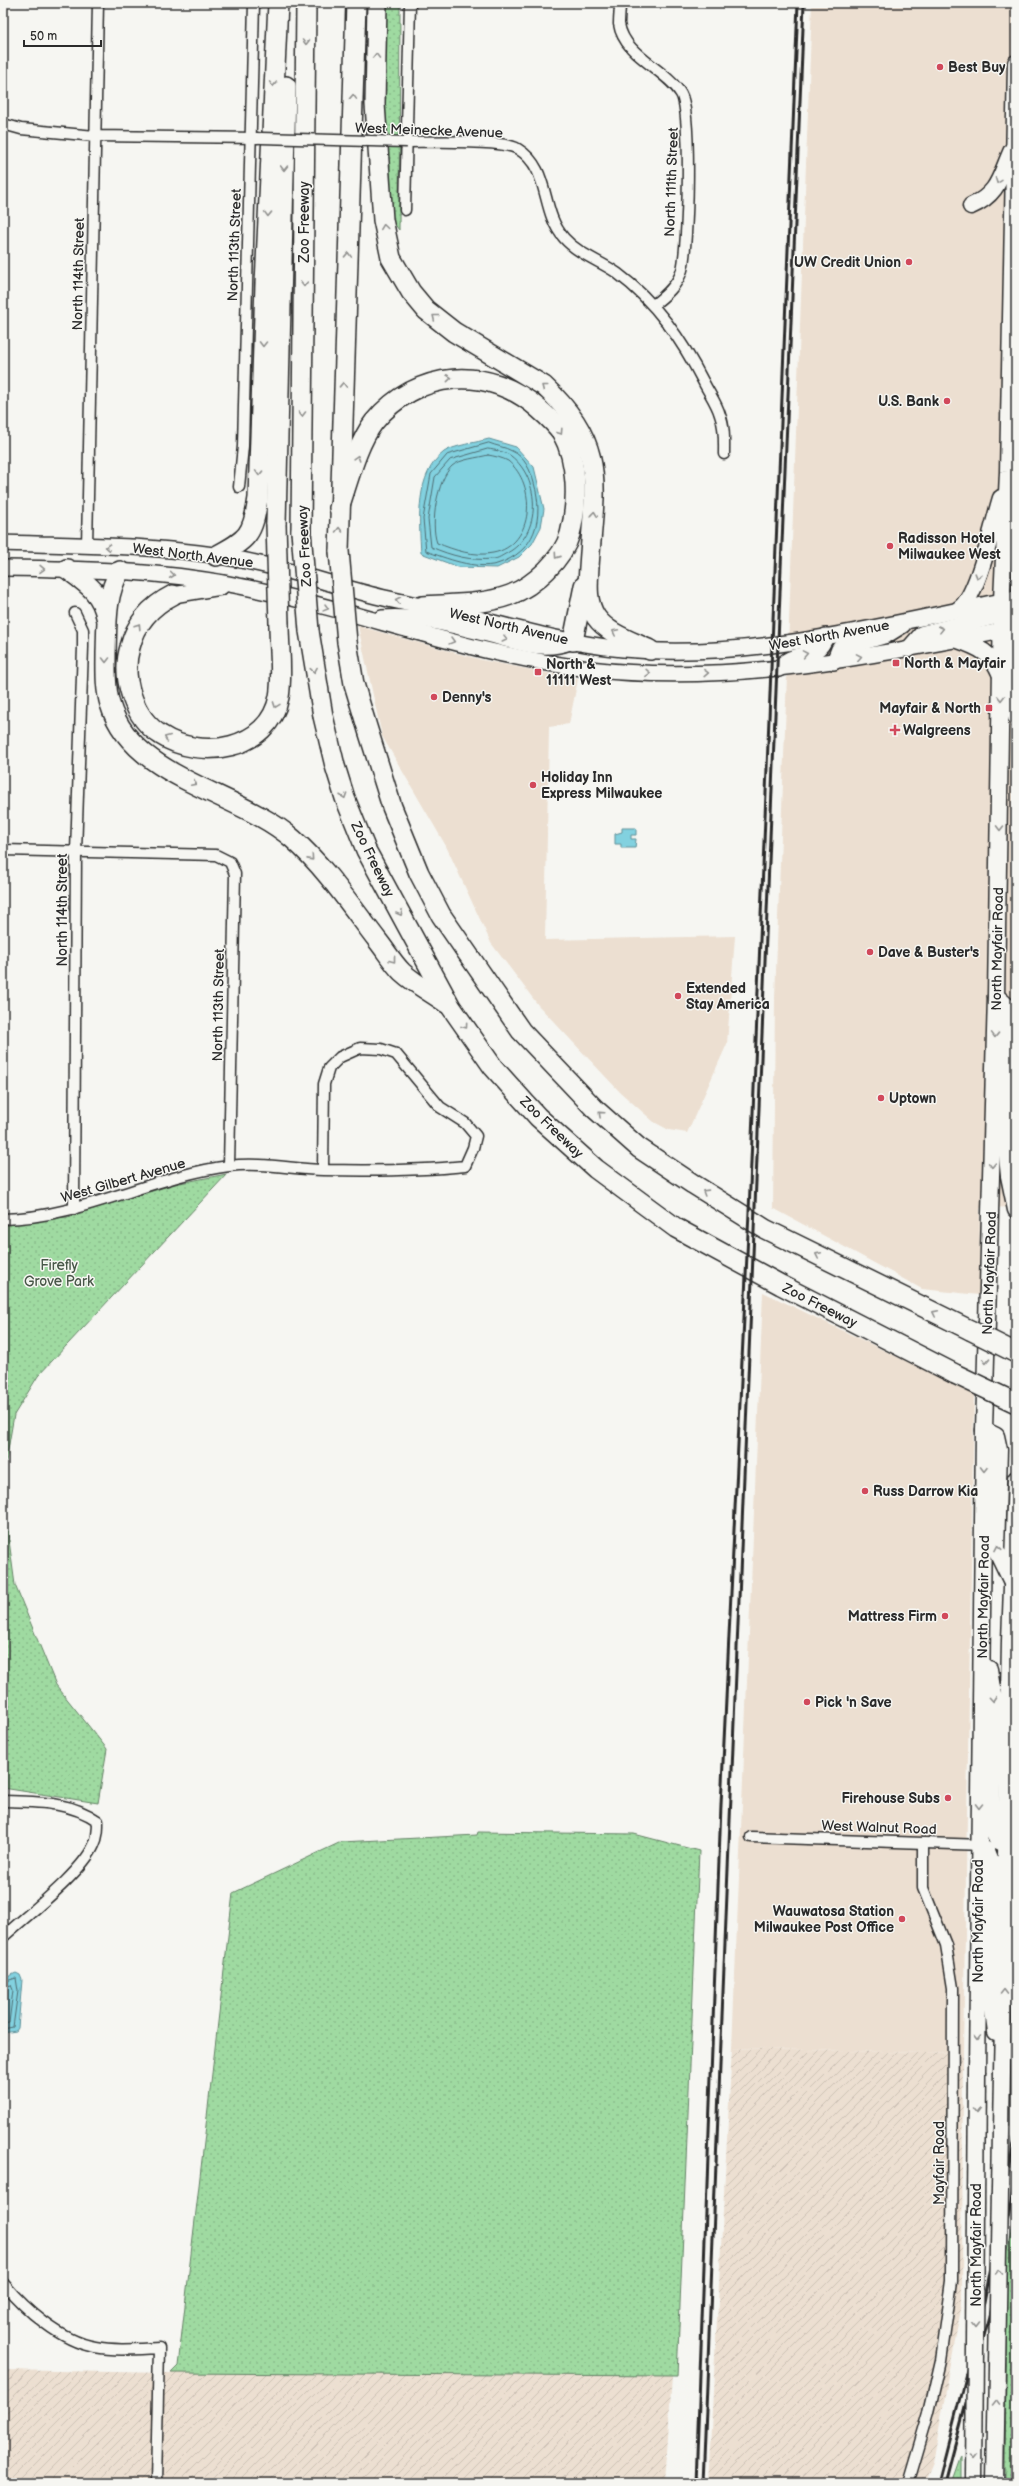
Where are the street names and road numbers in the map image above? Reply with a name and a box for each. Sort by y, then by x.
street label: West Meinecke Avenue [355,119,503,142]
street label: North 111th Street [661,126,682,237]
street label: Zoo Freeway [296,181,313,264]
street label: North 113th Street [224,188,245,302]
street label: North 114th Street [69,217,88,331]
street label: Zoo Freeway [294,504,315,588]
street label: West North Avenue [131,540,254,571]
street label: West North Avenue [448,605,570,648]
street label: West North Avenue [768,617,891,654]
street label: Zoo Freeway [347,818,398,900]
street label: North 114th Street [54,853,71,966]
street label: North Mayfair Road [988,887,1007,1011]
street label: North 113th Street [209,948,228,1062]
street label: Zoo Freeway [516,1092,587,1162]
street label: West Gilbert Avenue [59,1155,187,1206]
street label: North Mayfair Road [979,1211,1000,1335]
street label: Zoo Freeway [779,1279,861,1332]
street label: North Mayfair Road [974,1535,993,1659]
street label: West Walnut Road [821,1817,937,1838]
street label: North Mayfair Road [970,1859,987,1983]
street label: Mayfair Road [931,2121,948,2205]
street label: North Mayfair Road [968,2183,985,2307]

